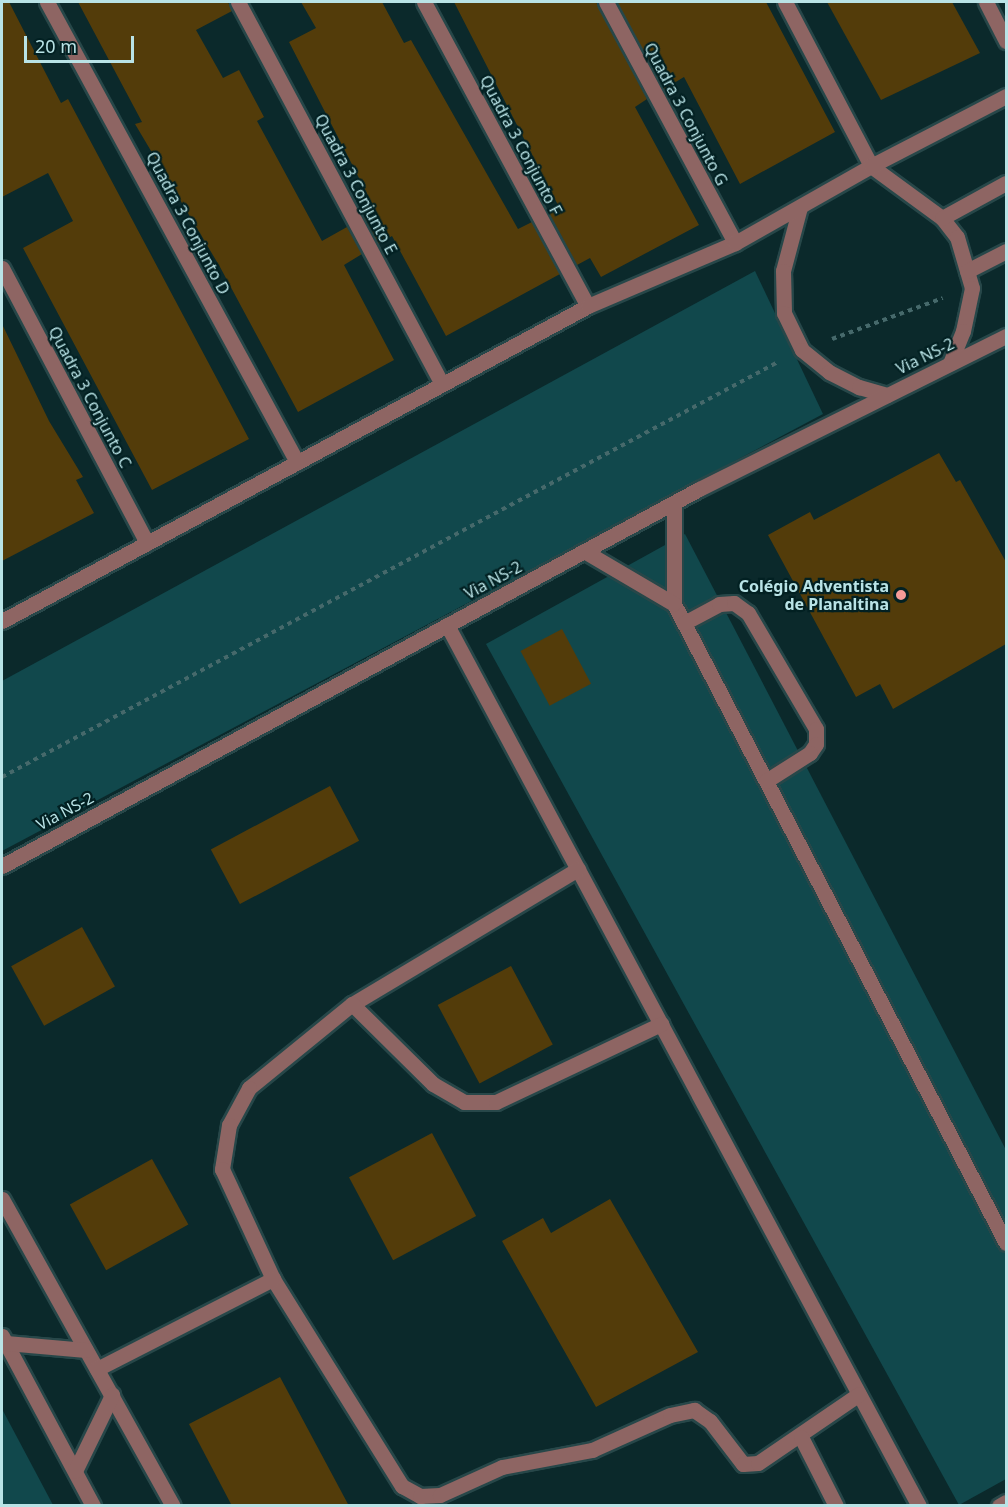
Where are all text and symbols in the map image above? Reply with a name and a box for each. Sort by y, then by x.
scale bar [27,24,136,62]
text: 20 m [35,34,77,58]
street label: Quadra 3 Conjunto G [640,39,732,189]
street label: Quadra 3 Conjunto F [476,72,566,218]
street label: Quadra 3 Conjunto E [311,111,401,257]
street label: Quadra 3 Conjunto D [142,148,234,298]
street label: Quadra 3 Conjunto C [45,323,135,471]
street label: Via NS-2 [893,334,957,378]
street label: Via NS-2 [461,557,525,603]
place label: Colégio Adventista de Planaltina [739,576,889,614]
marker: Colégio Adventista de Planaltina [894,588,908,602]
street label: Via NS-2 [33,788,97,834]

